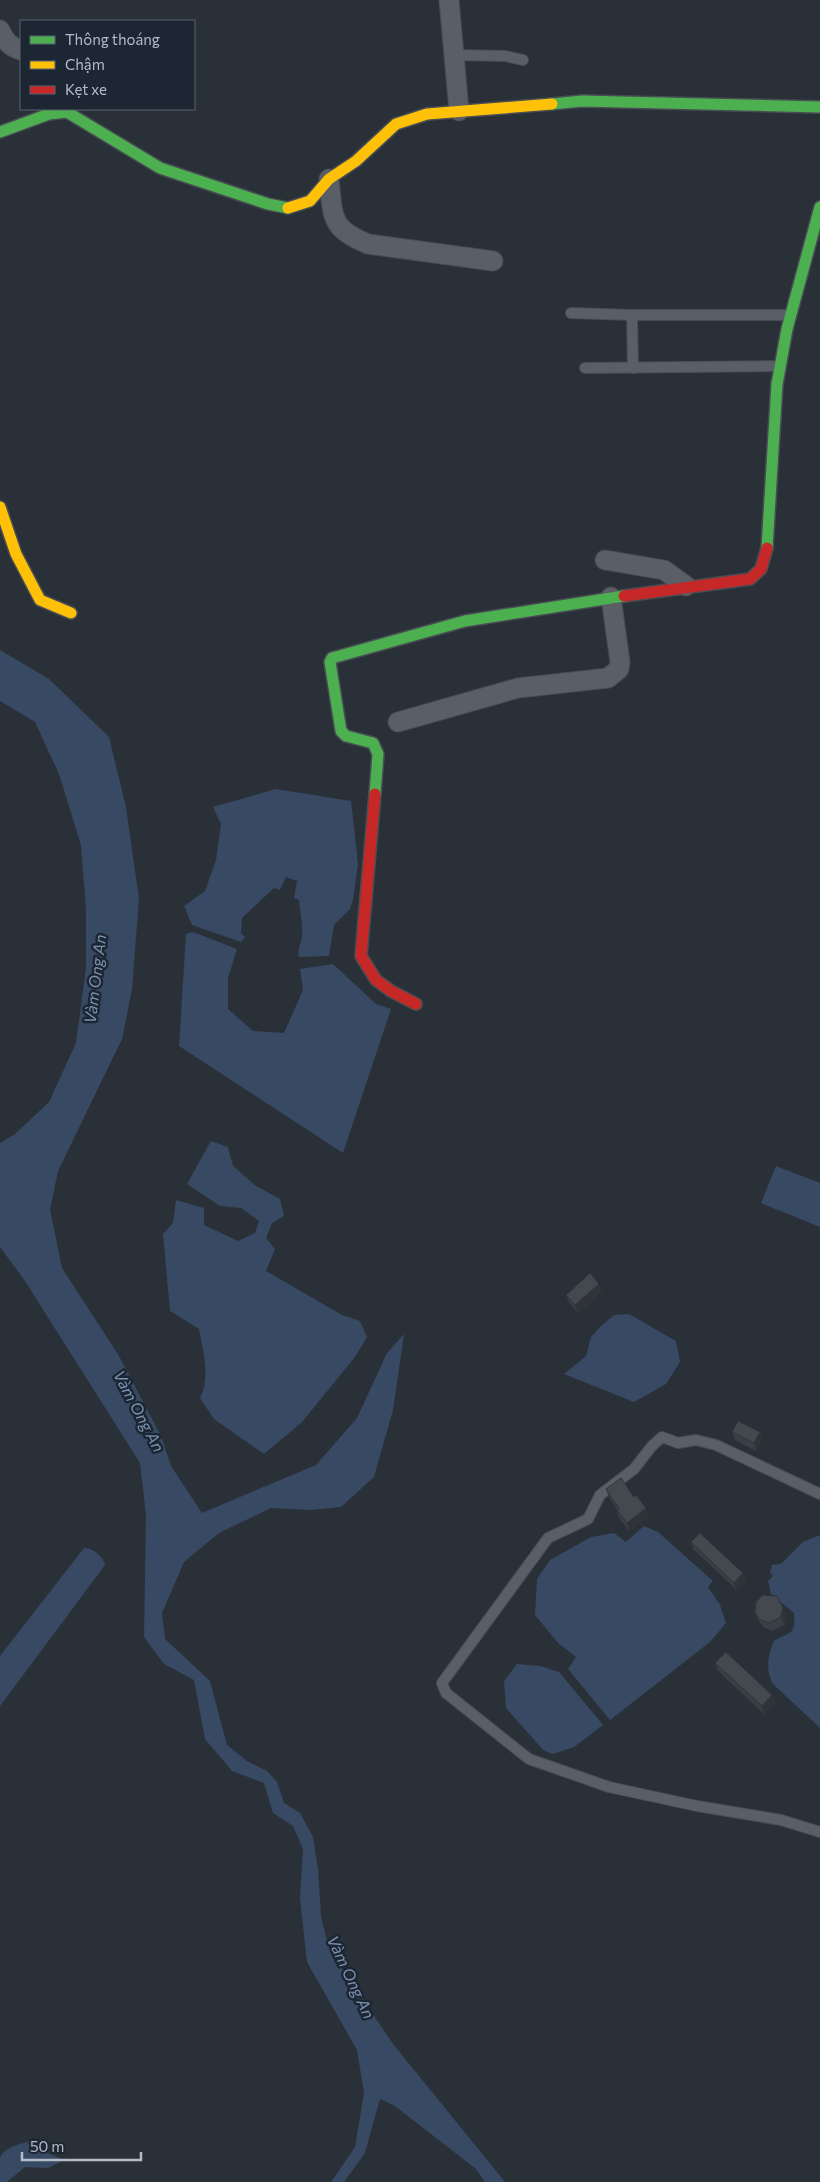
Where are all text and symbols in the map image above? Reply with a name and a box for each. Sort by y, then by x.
legend [20,20,195,110]
text: Thông thoáng [65,30,160,48]
text: Chậm [65,55,105,73]
text: Kẹt xe [65,80,107,98]
water label: Vàm Ong An [80,933,109,1025]
water label: Vàm Ong An [110,1367,169,1455]
water label: Vàm Ong An [324,1932,379,2021]
scale bar [22,2130,141,2162]
text: 50 m [30,2137,64,2155]

